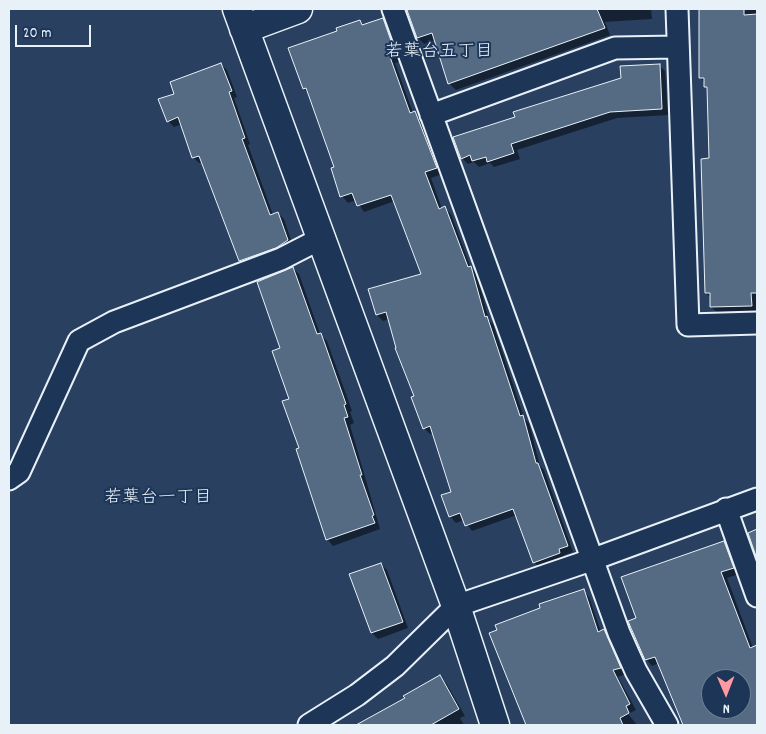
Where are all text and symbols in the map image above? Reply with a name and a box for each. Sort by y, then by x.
scale bar [18,15,94,47]
text: 20 m [23,23,51,45]
district label: 若葉台五丁目 [385,43,493,65]
district label: 若葉台一丁目 [104,489,212,511]
north arrow [701,669,751,719]
text: N [723,698,730,718]

